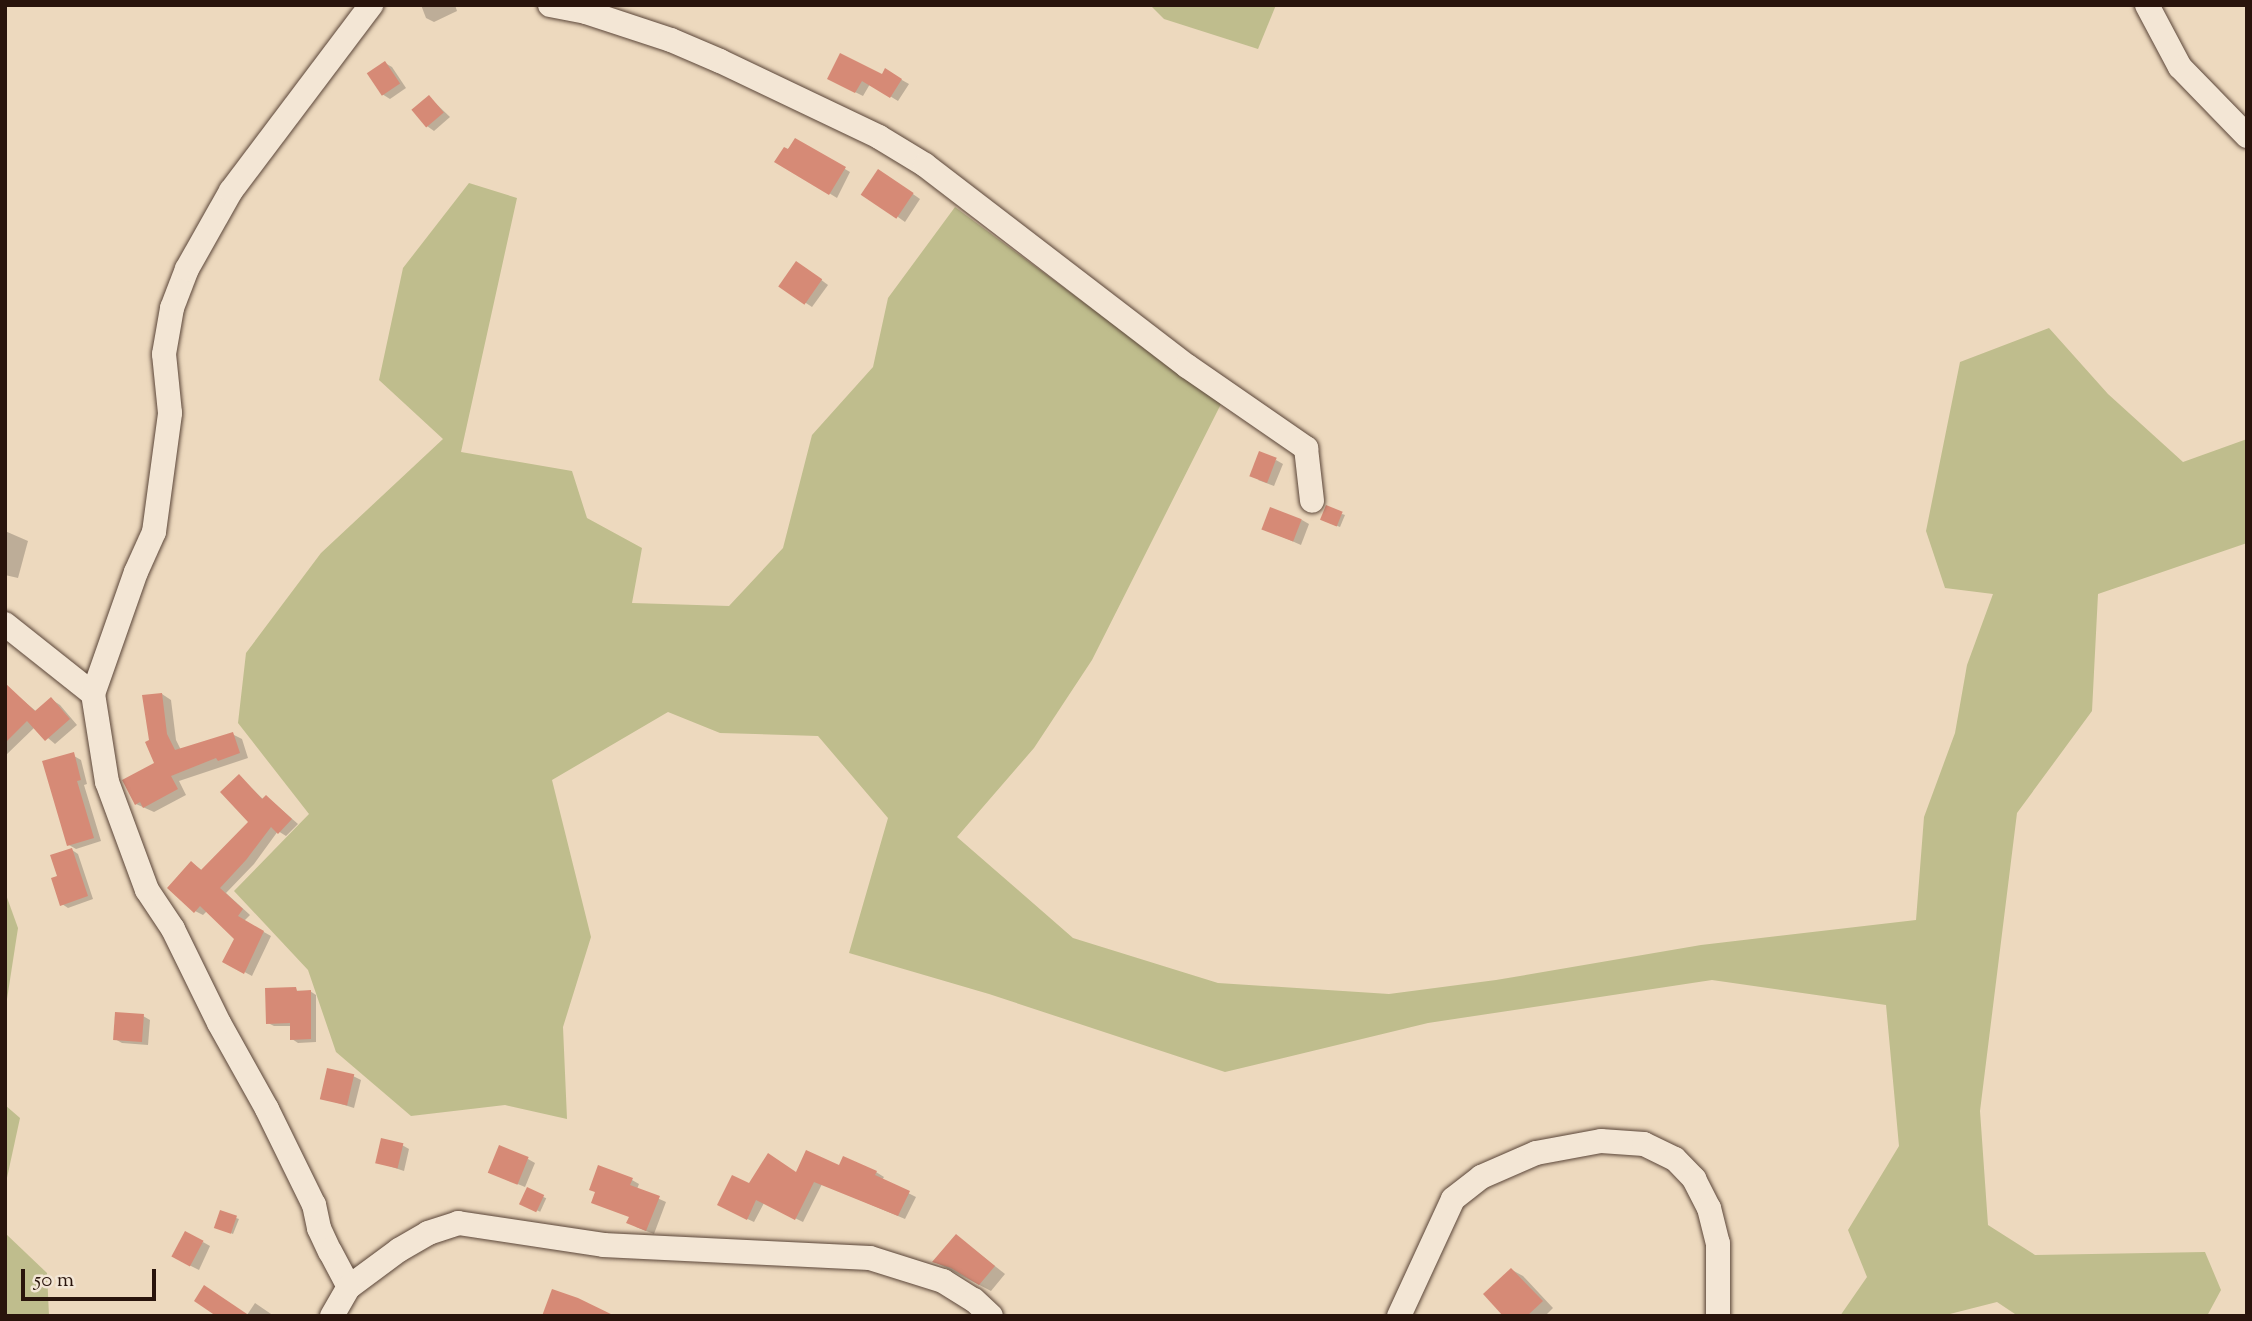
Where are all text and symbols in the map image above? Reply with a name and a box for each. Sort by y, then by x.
scale bar [24,1254,159,1298]
text: 50 m [34,1266,74,1296]

